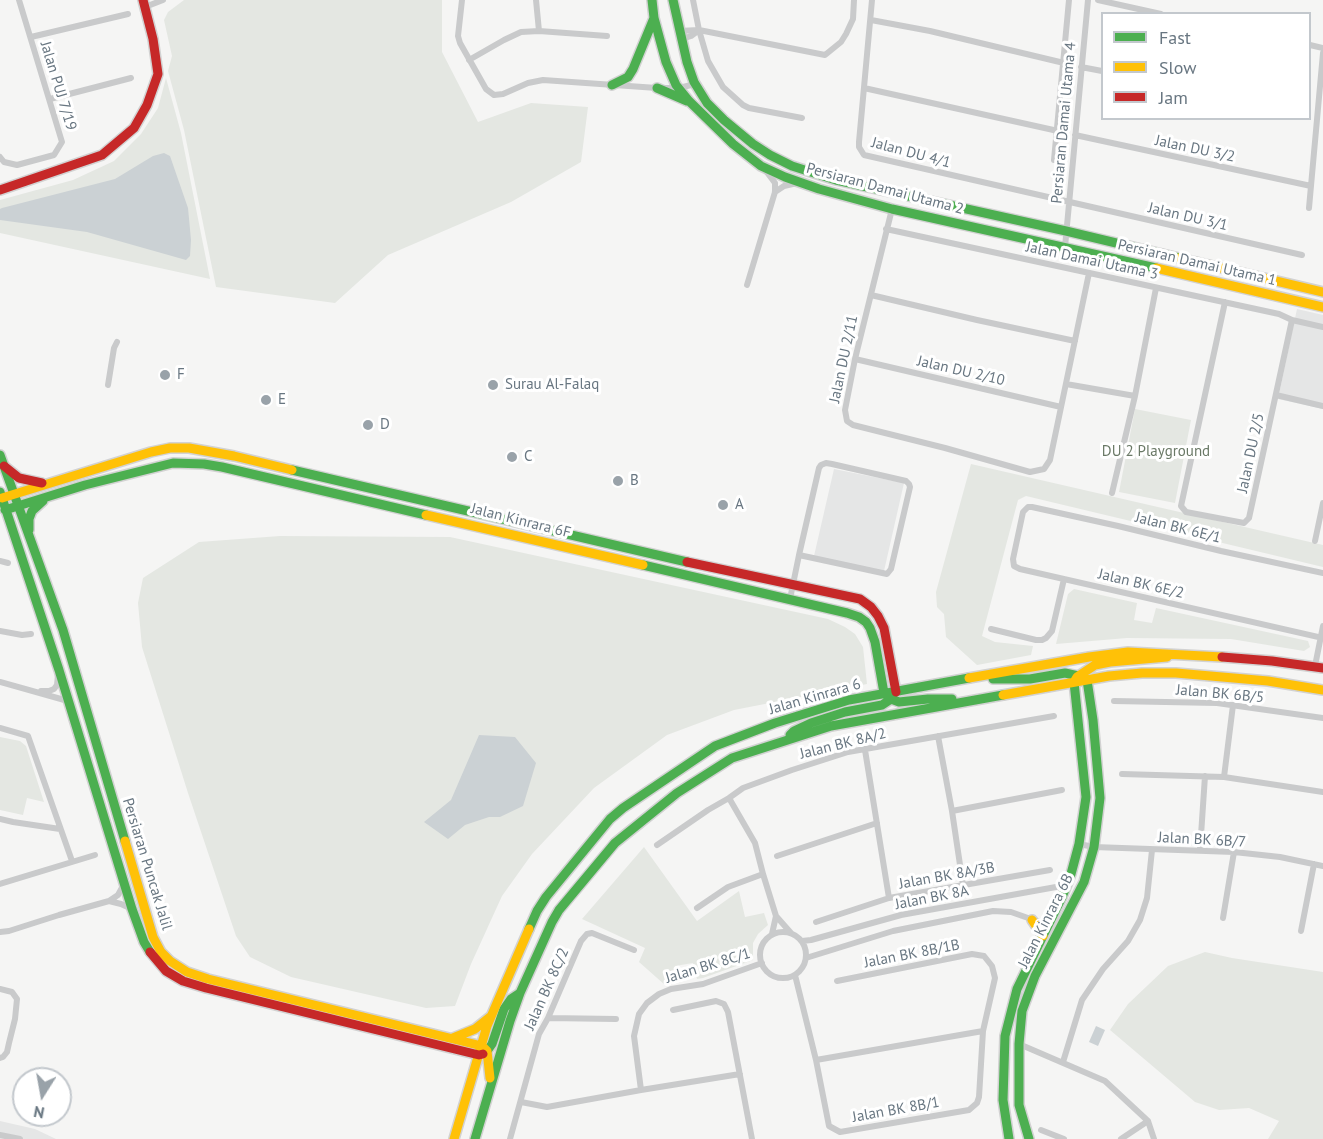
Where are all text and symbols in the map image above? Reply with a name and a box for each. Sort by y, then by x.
legend [1101,12,1311,120]
text: Fast [1159,26,1191,49]
street label: Jalan PUJ 7/19 [36,39,80,133]
street label: Persiaran Damai Utama 4 [1048,41,1080,205]
text: Slow [1159,56,1197,79]
text: Jam [1159,86,1188,109]
street label: Jalan DU 3/2 [1153,132,1237,166]
street label: Jalan DU 4/1 [870,134,952,172]
street label: Persiaran Damai Utama 2 [804,159,966,219]
street label: Jalan DU 3/1 [1146,199,1230,235]
street label: Persiaran Damai Utama 1 [1116,236,1278,290]
street label: Jalan Damai Utama 3 [1024,238,1160,284]
street label: Jalan DU 2/11 [826,313,862,405]
street label: Jalan DU 2/10 [915,352,1007,390]
place label: F [177,366,185,384]
marker: F [158,368,172,382]
place label: Surau Al-Falaq [505,376,599,394]
marker: Surau Al-Falaq [486,378,500,392]
place label: E [278,391,286,409]
marker: E [259,393,273,407]
street label: Jalan DU 2/5 [1234,411,1268,495]
place label: D [380,416,390,434]
marker: D [361,418,375,432]
park label: DU 2 Playground [1102,443,1210,461]
place label: C [524,448,533,466]
marker: C [505,450,519,464]
place label: B [630,472,639,490]
marker: B [611,474,625,488]
place label: A [735,496,744,514]
marker: A [716,498,730,512]
street label: Jalan Kinrara 6F [469,500,573,542]
street label: Jalan BK 6E/1 [1133,509,1223,547]
street label: Jalan BK 6E/2 [1096,565,1186,603]
street label: Jalan Kinrara 6 [767,675,863,719]
street label: Jalan BK 6B/5 [1175,681,1265,707]
street label: Jalan BK 8A/2 [798,725,888,763]
street label: Persiaran Puncak Jalil [118,796,176,932]
street label: Jalan BK 6B/7 [1158,829,1246,851]
street label: Jalan BK 8A/3B [898,859,996,893]
street label: Jalan Kinrara 6B [1015,871,1077,971]
street label: Jalan BK 8A [894,882,970,914]
street label: Jalan BK 8B/1B [863,936,961,972]
street label: Jalan BK 8C/2 [521,945,573,1033]
street label: Jalan BK 8C/1 [663,945,753,987]
north arrow [12,1067,72,1127]
street label: Jalan BK 8B/1 [851,1093,941,1127]
text: N [32,1102,46,1124]

